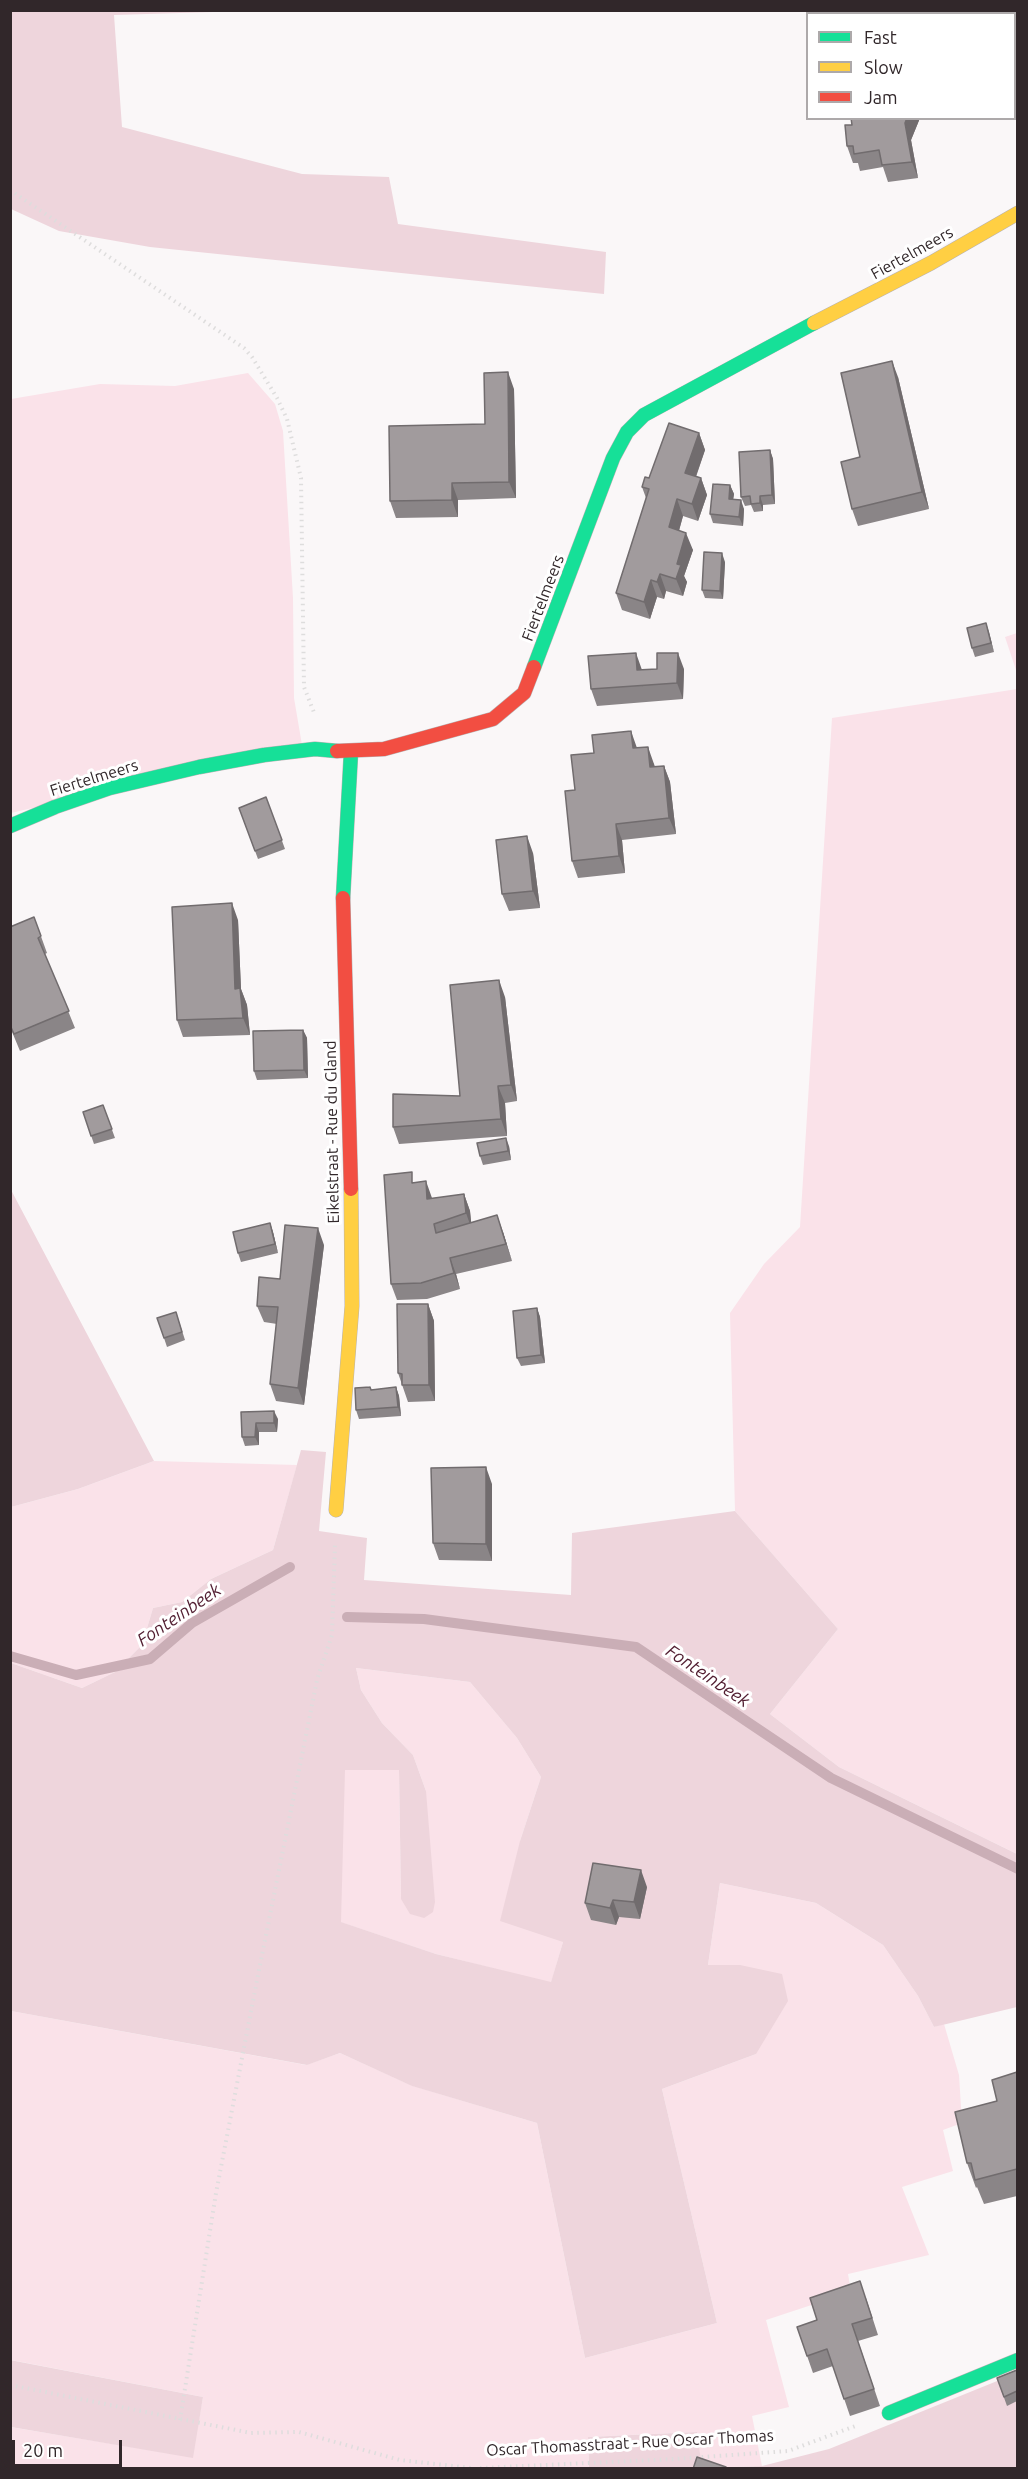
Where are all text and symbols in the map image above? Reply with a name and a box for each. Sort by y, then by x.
legend [806,12,1016,120]
text: Fast [864,27,897,47]
text: Slow [864,57,903,77]
text: Jam [864,87,898,107]
street label: Fiertelmeers [868,223,956,283]
street label: Fiertelmeers [518,552,568,644]
street label: Fiertelmeers [48,756,140,800]
street label: Eikelstraat - Rue du Gland [321,1040,343,1224]
water label: Fonteinbeek [133,1579,225,1651]
water label: Fonteinbeek [662,1640,754,1712]
street label: Oscar Thomasstraat - Rue Oscar Thomas [486,2426,774,2460]
scale bar [15,2428,124,2466]
text: 20 m [23,2440,63,2460]

